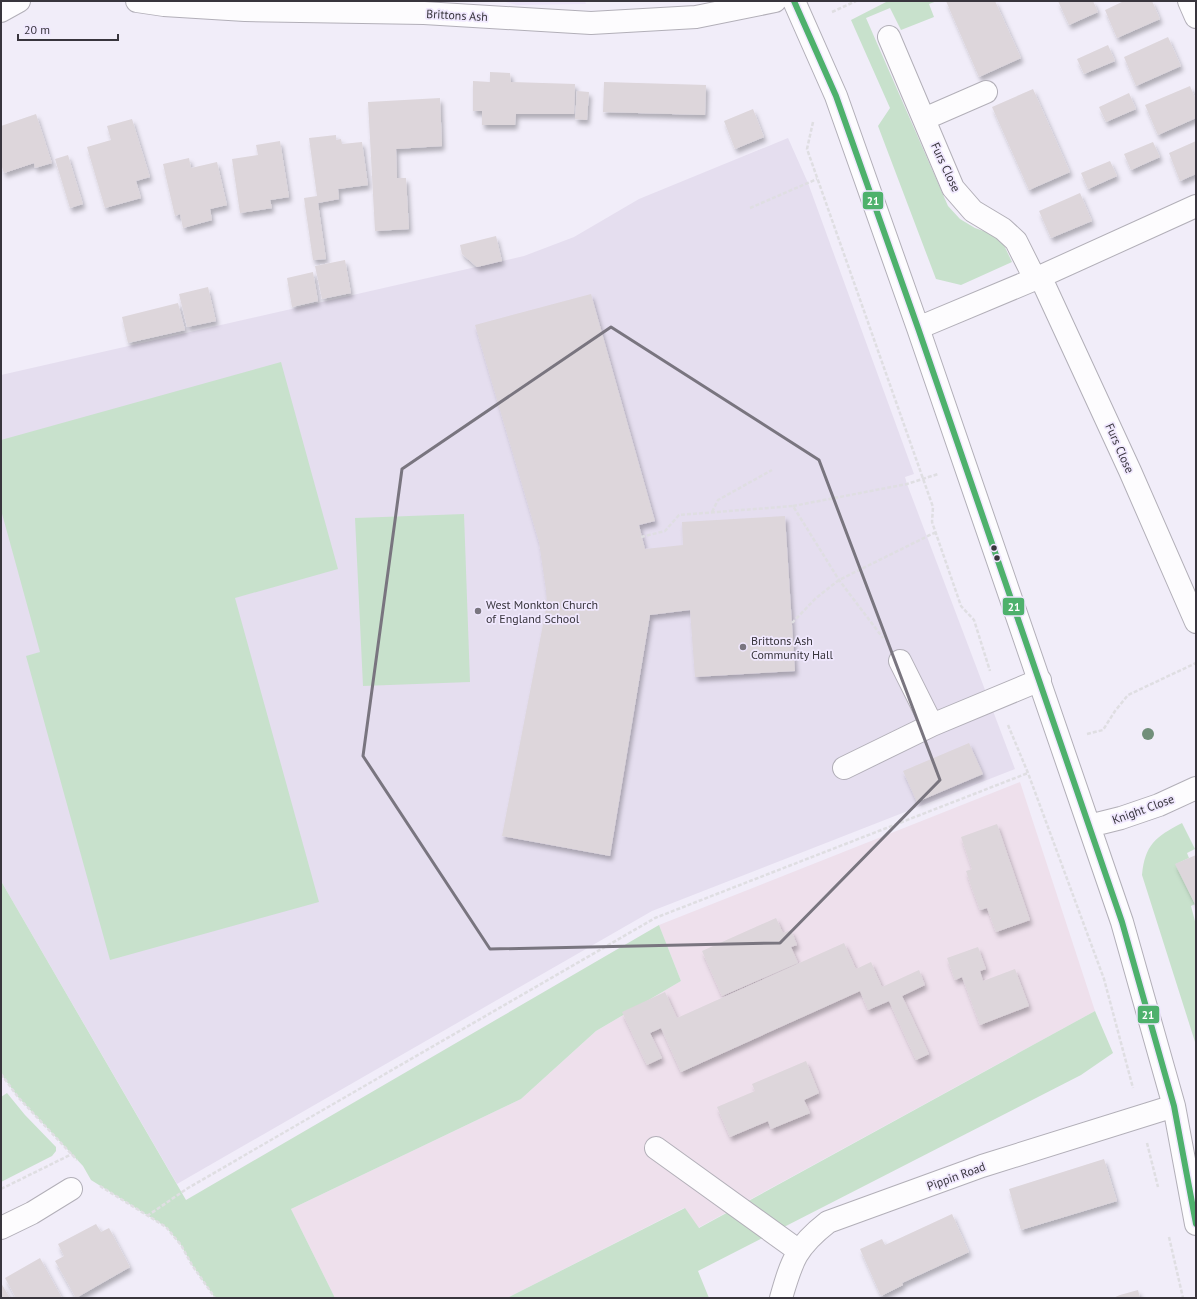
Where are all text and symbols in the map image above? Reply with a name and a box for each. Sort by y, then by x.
street label: Brittons Ash [426,6,488,24]
scale bar [18,16,118,42]
text: 20 m [24,22,50,37]
street label: Furs Close [928,140,964,194]
line badge: 21 [862,191,884,210]
text: 21 [867,194,879,208]
street label: Furs Close [1102,421,1138,475]
unlabelled marker [989,543,999,553]
unlabelled marker [992,553,1002,563]
place label: West Monkton Church of England School [486,597,598,626]
line badge: 21 [1002,597,1025,616]
text: 21 [1008,600,1020,614]
marker: West Monkton Church of England School [473,606,483,616]
place label: Brittons Ash Community Hall [751,633,834,662]
marker: Brittons Ash Community Hall [738,642,748,652]
street label: Knight Close [1110,791,1176,827]
line badge: 21 [1137,1005,1160,1024]
text: 21 [1142,1008,1154,1022]
street label: Pippin Road [925,1158,987,1194]

